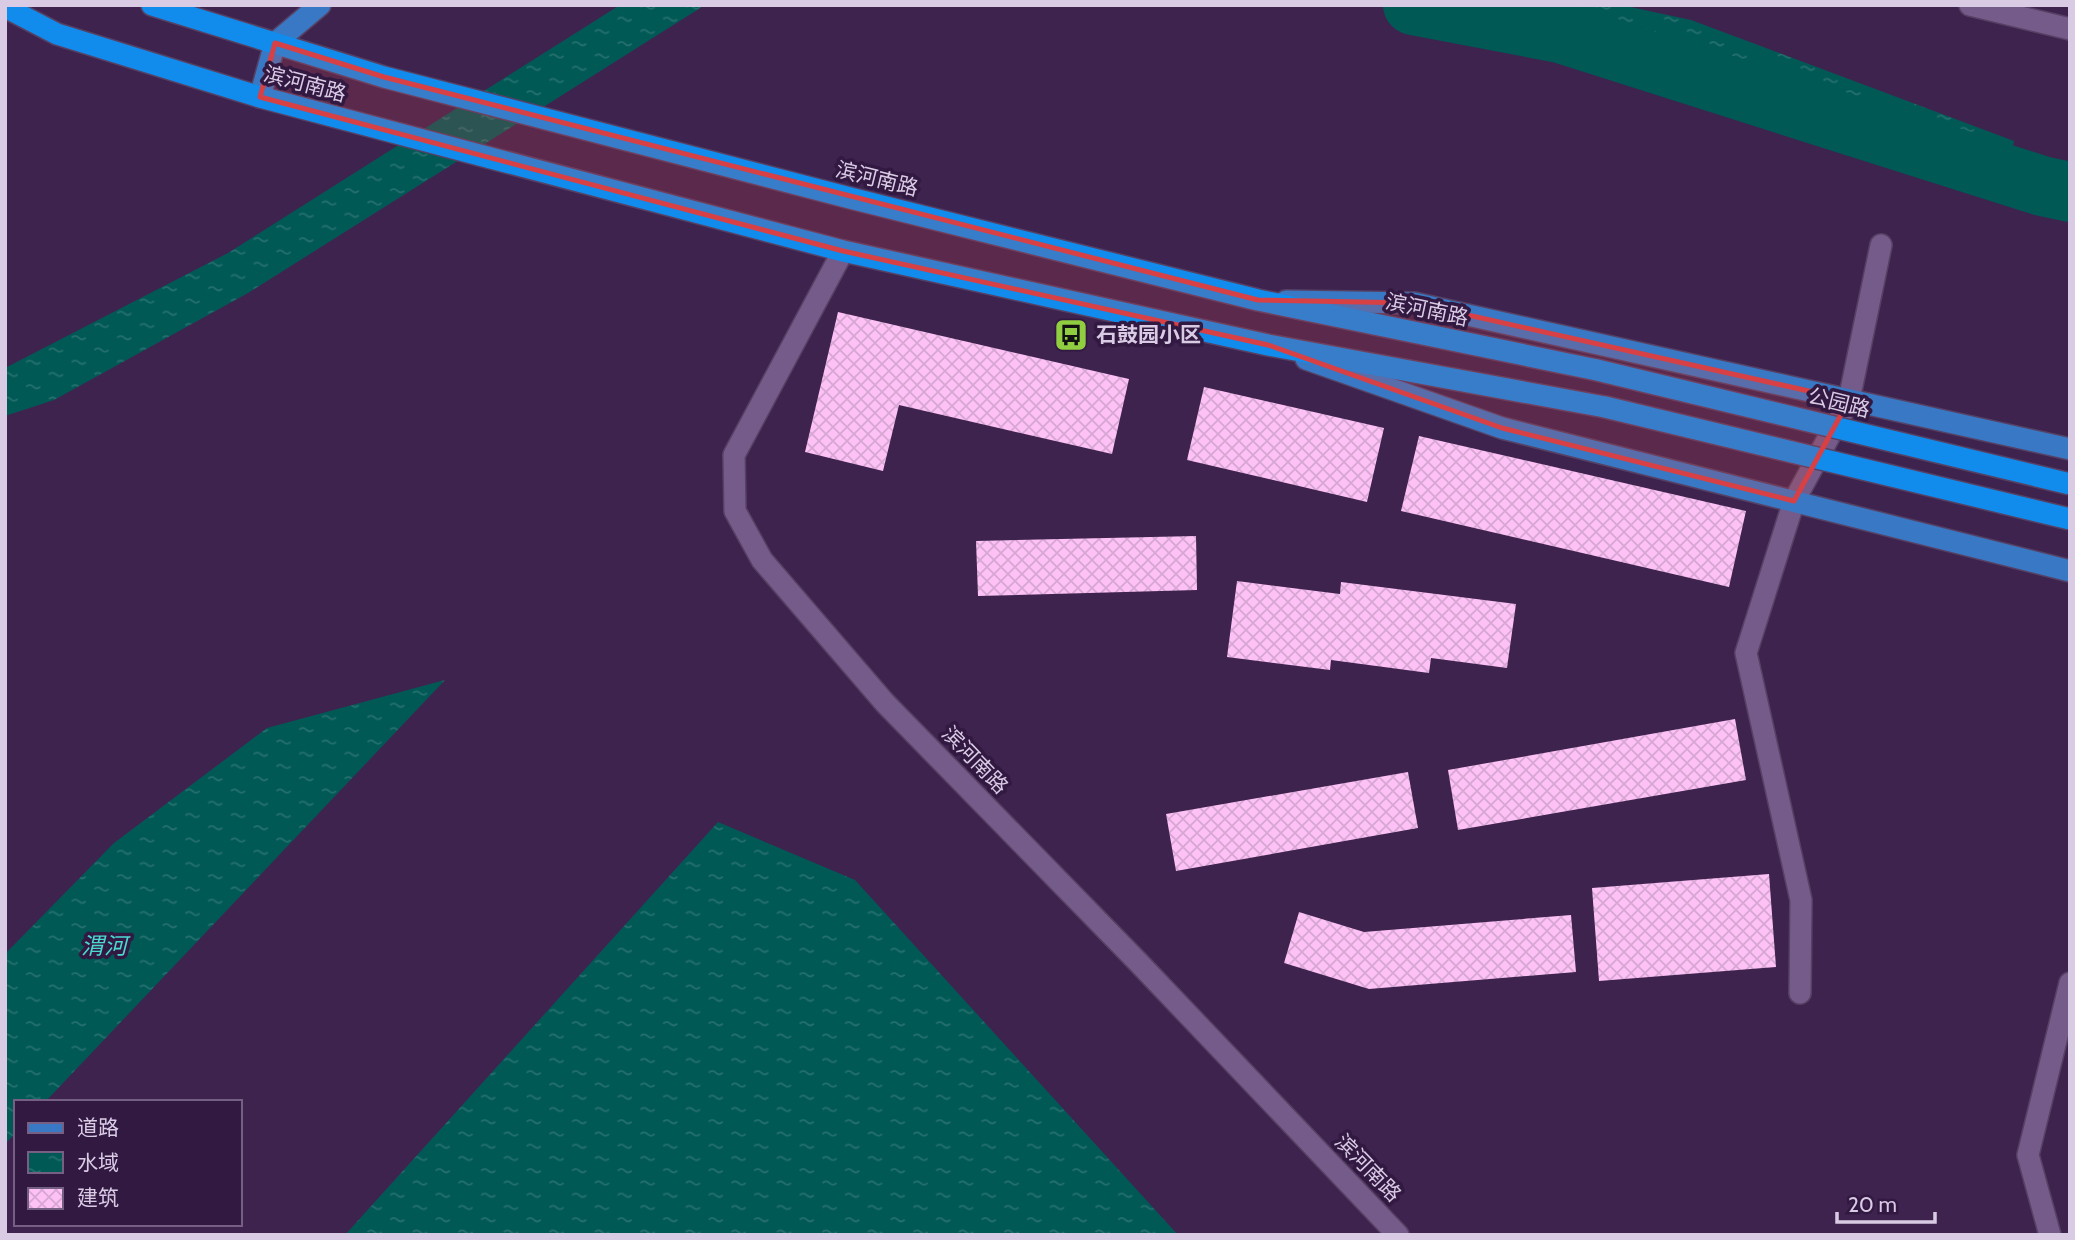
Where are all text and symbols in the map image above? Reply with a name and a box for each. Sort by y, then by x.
street label: 滨河南路 [261,61,349,106]
street label: 滨河南路 [833,156,921,201]
street label: 滨河南路 [1383,289,1471,330]
bus stop icon: 石鼓园小区 [1052,316,1090,354]
place label: 石鼓园小区 [1096,322,1201,347]
street label: 公园路 [1806,383,1873,422]
street label: 滨河南路 [937,721,1014,799]
water label: 渭河 [81,932,131,960]
legend [14,1100,242,1226]
text: 道路 [77,1115,119,1140]
street label: 滨河南路 [1330,1129,1407,1207]
text: 水域 [77,1150,119,1175]
scale bar [1837,1180,1935,1224]
text: 建筑 [77,1185,119,1210]
text: 20 m [1848,1192,1897,1217]

